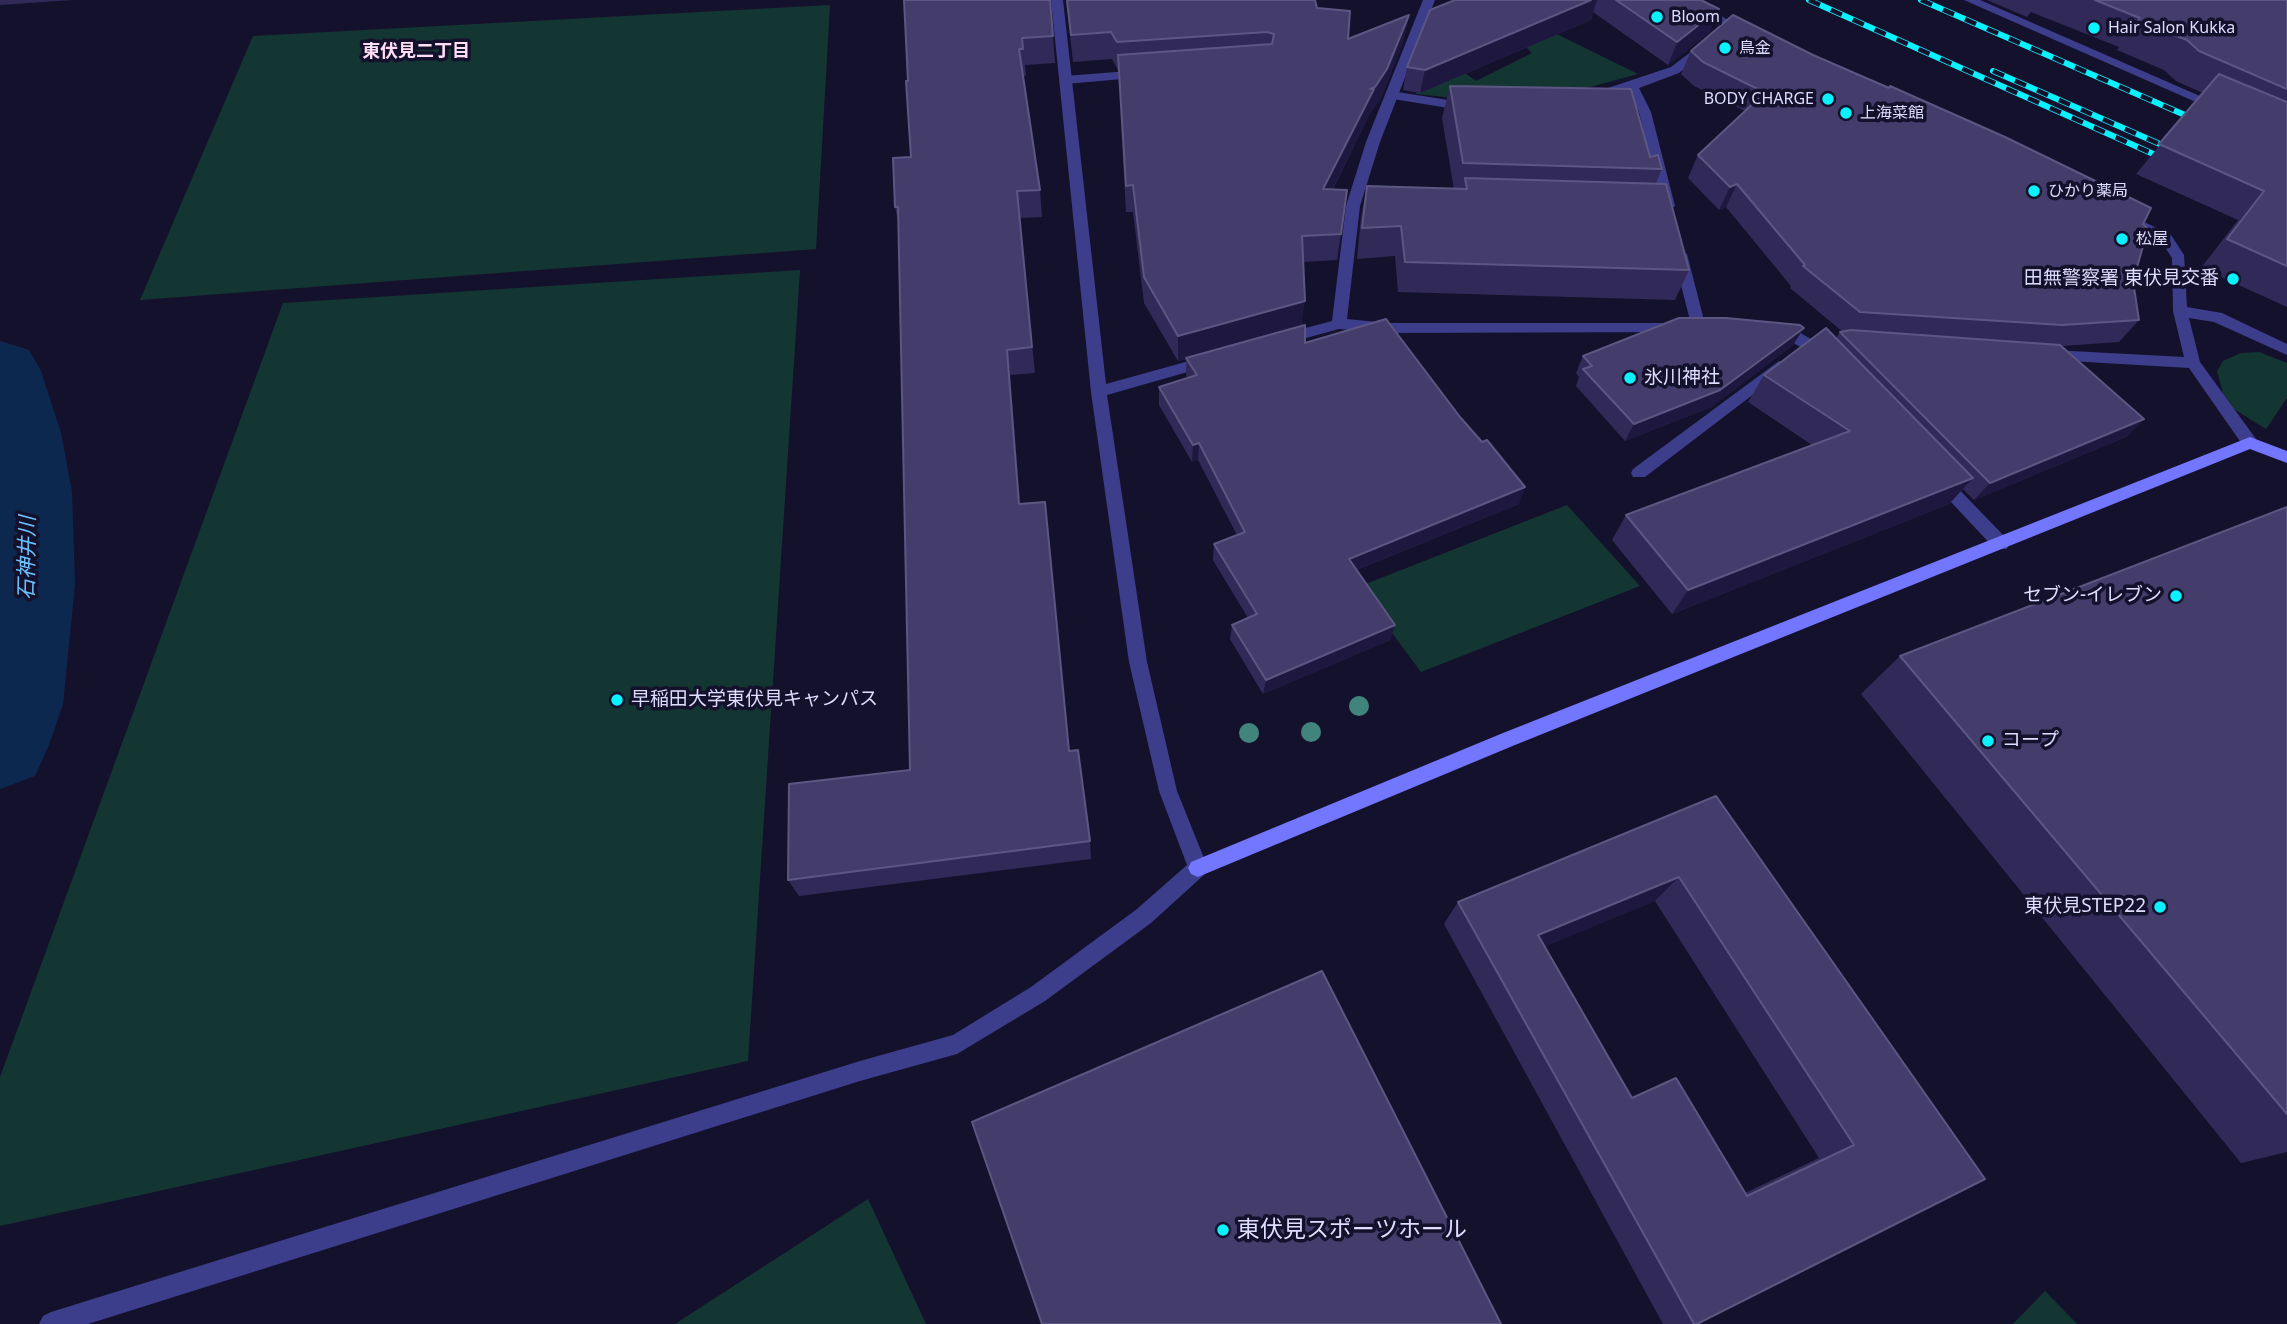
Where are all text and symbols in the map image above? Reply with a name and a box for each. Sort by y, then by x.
place label: Bloom [1671,7,1720,27]
marker: Bloom [1649,9,1665,25]
place label: Hair Salon Kukka [2108,18,2235,38]
marker: Hair Salon Kukka [2086,20,2102,36]
place label: 鳥金 [1739,38,1771,58]
marker: 鳥金 [1717,40,1733,56]
district label: 東伏見二丁目 [362,41,470,63]
place label: BODY CHARGE [1704,89,1814,109]
marker: BODY CHARGE [1820,91,1836,107]
place label: 上海菜館 [1860,103,1924,123]
marker: 上海菜館 [1838,105,1854,121]
place label: ひかり薬局 [2048,181,2128,201]
marker: ひかり薬局 [2026,183,2042,199]
place label: 松屋 [2136,229,2168,249]
marker: 松屋 [2114,231,2130,247]
place label: 田無警察署 東伏見交番 [2024,268,2219,290]
marker: 田無警察署 東伏見交番 [2225,271,2241,287]
place label: 氷川神社 [1644,367,1720,389]
marker: 氷川神社 [1622,370,1638,386]
water label: 石神井川 [15,516,41,600]
place label: セブン-イレブン [2023,585,2162,607]
marker: セブン-イレブン [2168,588,2184,604]
place label: 早稲田大学東伏見キャンパス [631,689,878,711]
marker: 早稲田大学東伏見キャンパス [609,692,625,708]
place label: コープ [2002,730,2059,752]
marker: コープ [1980,733,1996,749]
place label: 東伏見STEP22 [2024,896,2146,918]
marker: 東伏見STEP22 [2152,899,2168,915]
place label: 東伏見スポーツホール [1237,1216,1467,1244]
marker: 東伏見スポーツホール [1215,1222,1231,1238]

